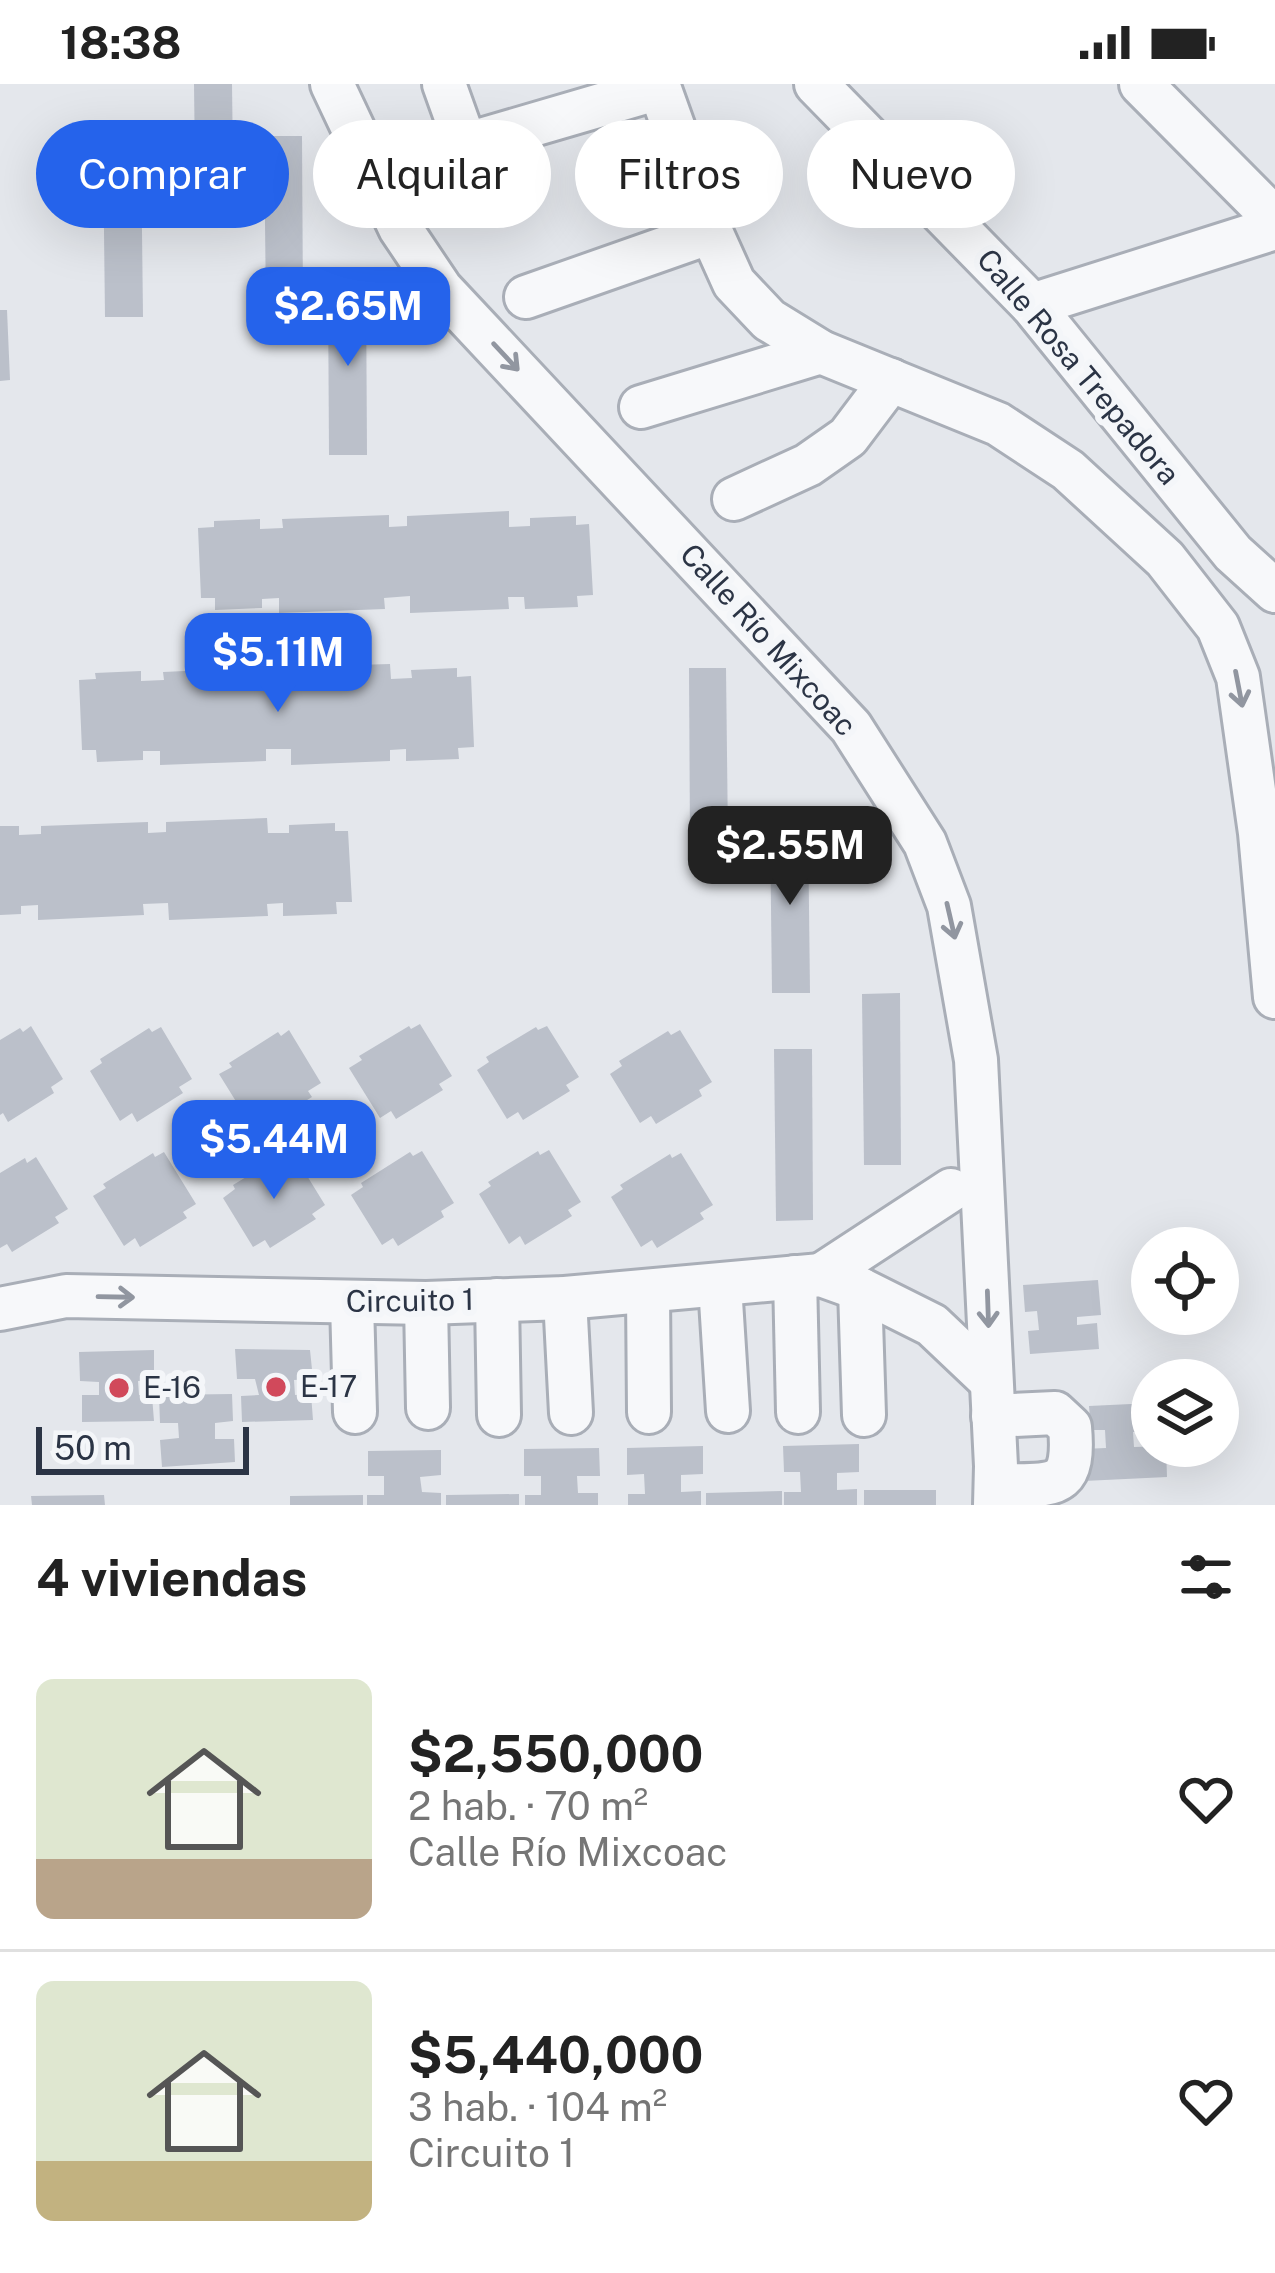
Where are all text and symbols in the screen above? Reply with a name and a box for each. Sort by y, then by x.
text: 18:38 [60,16,182,69]
chip: Comprar [36,120,289,228]
chip: Alquilar [313,120,551,228]
chip: Filtros [575,120,783,228]
chip: Nuevo [807,120,1015,228]
street label: Calle Rosa Trepadora [970,241,1188,491]
pin: $2.65M [250,267,446,369]
text: $2.65M [273,283,423,329]
one-way arrow [492,342,519,372]
street label: Calle Río Mixcoac [673,536,864,743]
pin: $5.11M [180,613,376,715]
text: $5.11M [212,629,344,675]
one-way arrow [1229,669,1251,708]
pin: $2.55M [692,806,888,908]
text: $2.55M [715,822,865,868]
one-way arrow [941,902,964,940]
pin: $5.44M [176,1100,372,1202]
text: $5.44M [199,1116,349,1162]
map controls [1131,1227,1239,1467]
button: locate [1131,1227,1239,1335]
street label: Circuito 1 [345,1281,475,1319]
one-way arrow [96,1286,135,1309]
one-way arrow [977,1289,1000,1328]
button: layers [1131,1359,1239,1467]
place label: E-17 [300,1368,357,1404]
place label: E-16 [143,1369,201,1405]
marker: E-17 [263,1374,289,1400]
marker: E-16 [106,1375,132,1401]
scale bar [36,1421,249,1474]
text: 50 m [54,1429,132,1467]
icon: filters [1173,1544,1239,1610]
text: 4 viviendas [36,1548,307,1607]
text: $2,550,000 [408,1724,703,1783]
icon: home [132,1727,276,1871]
icon: heart [1173,1766,1239,1832]
text: 2 hab. · 70 m² [408,1783,648,1829]
text: Calle Río Mixcoac [408,1829,727,1875]
text: $5,440,000 [408,2025,703,2084]
icon: home [132,2029,276,2173]
icon: heart [1173,2068,1239,2134]
text: 3 hab. · 104 m² [408,2084,667,2130]
text: Circuito 1 [408,2130,575,2176]

